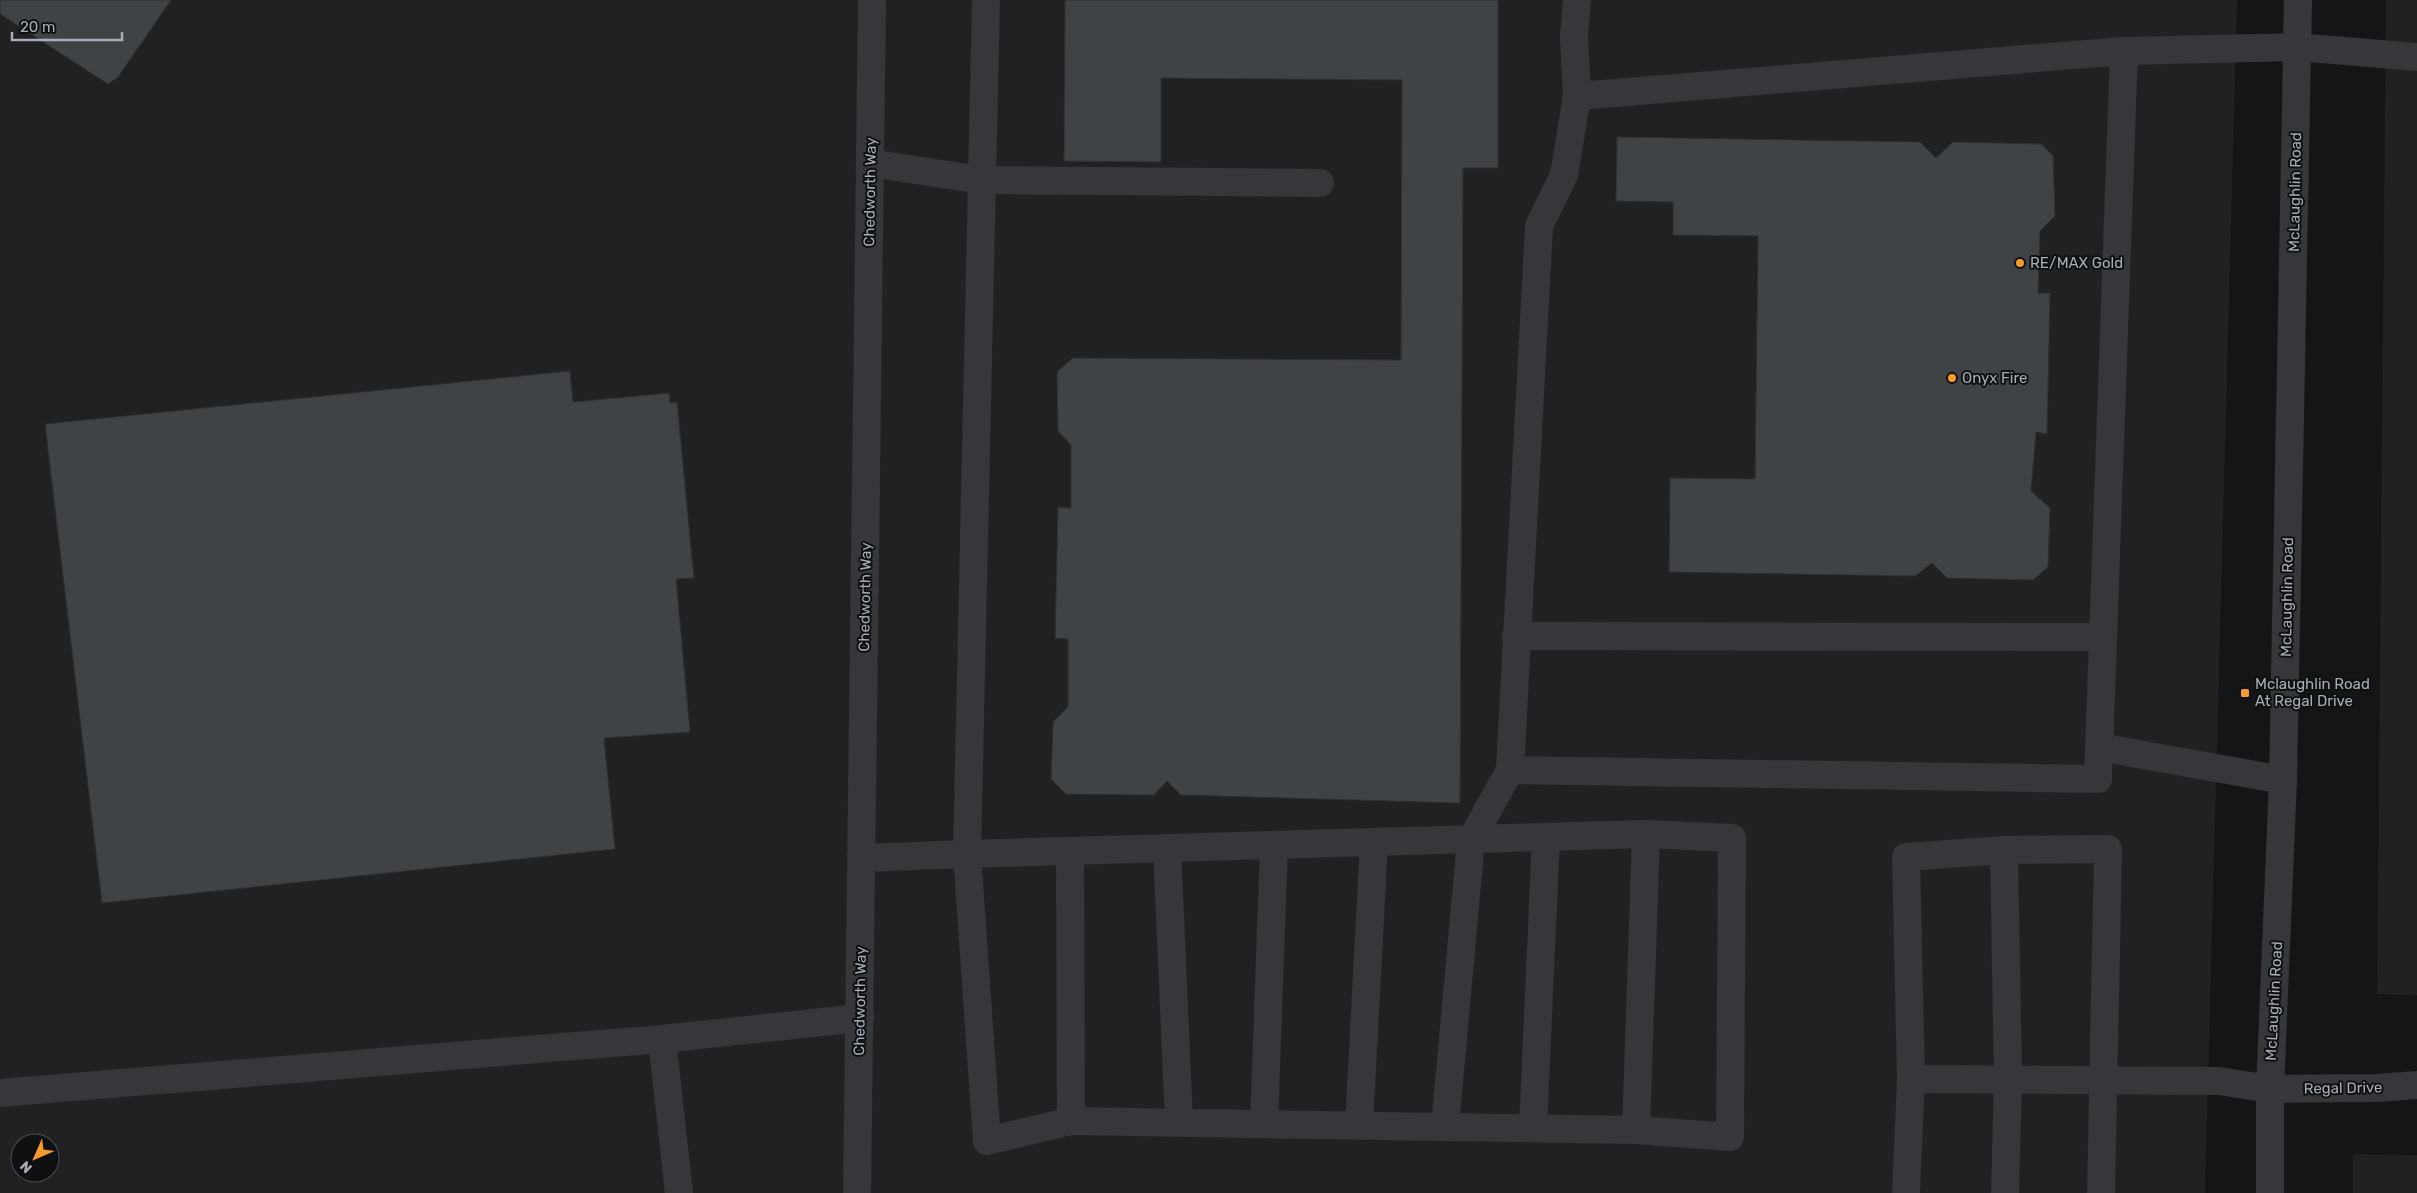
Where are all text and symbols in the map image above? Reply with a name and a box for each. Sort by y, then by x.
scale bar [12,10,122,42]
text: 20 m [20,18,55,36]
street label: McLaughlin Road [2285,132,2305,252]
street label: Chedworth Way [860,137,880,247]
place label: RE/MAX Gold [2030,254,2123,272]
marker: RE/MAX Gold [2014,257,2026,269]
place label: Onyx Fire [1962,369,2027,387]
marker: Onyx Fire [1946,372,1958,384]
street label: McLaughlin Road [2277,537,2297,657]
street label: Chedworth Way [855,542,875,652]
place label: Mclaughlin Road At Regal Drive [2255,675,2370,710]
marker: Mclaughlin Road At Regal Drive [2239,687,2251,699]
street label: McLaughlin Road [2262,941,2286,1061]
street label: Chedworth Way [850,946,870,1056]
street label: Regal Drive [2303,1078,2383,1098]
north arrow [10,1133,60,1183]
text: N [17,1157,36,1176]

